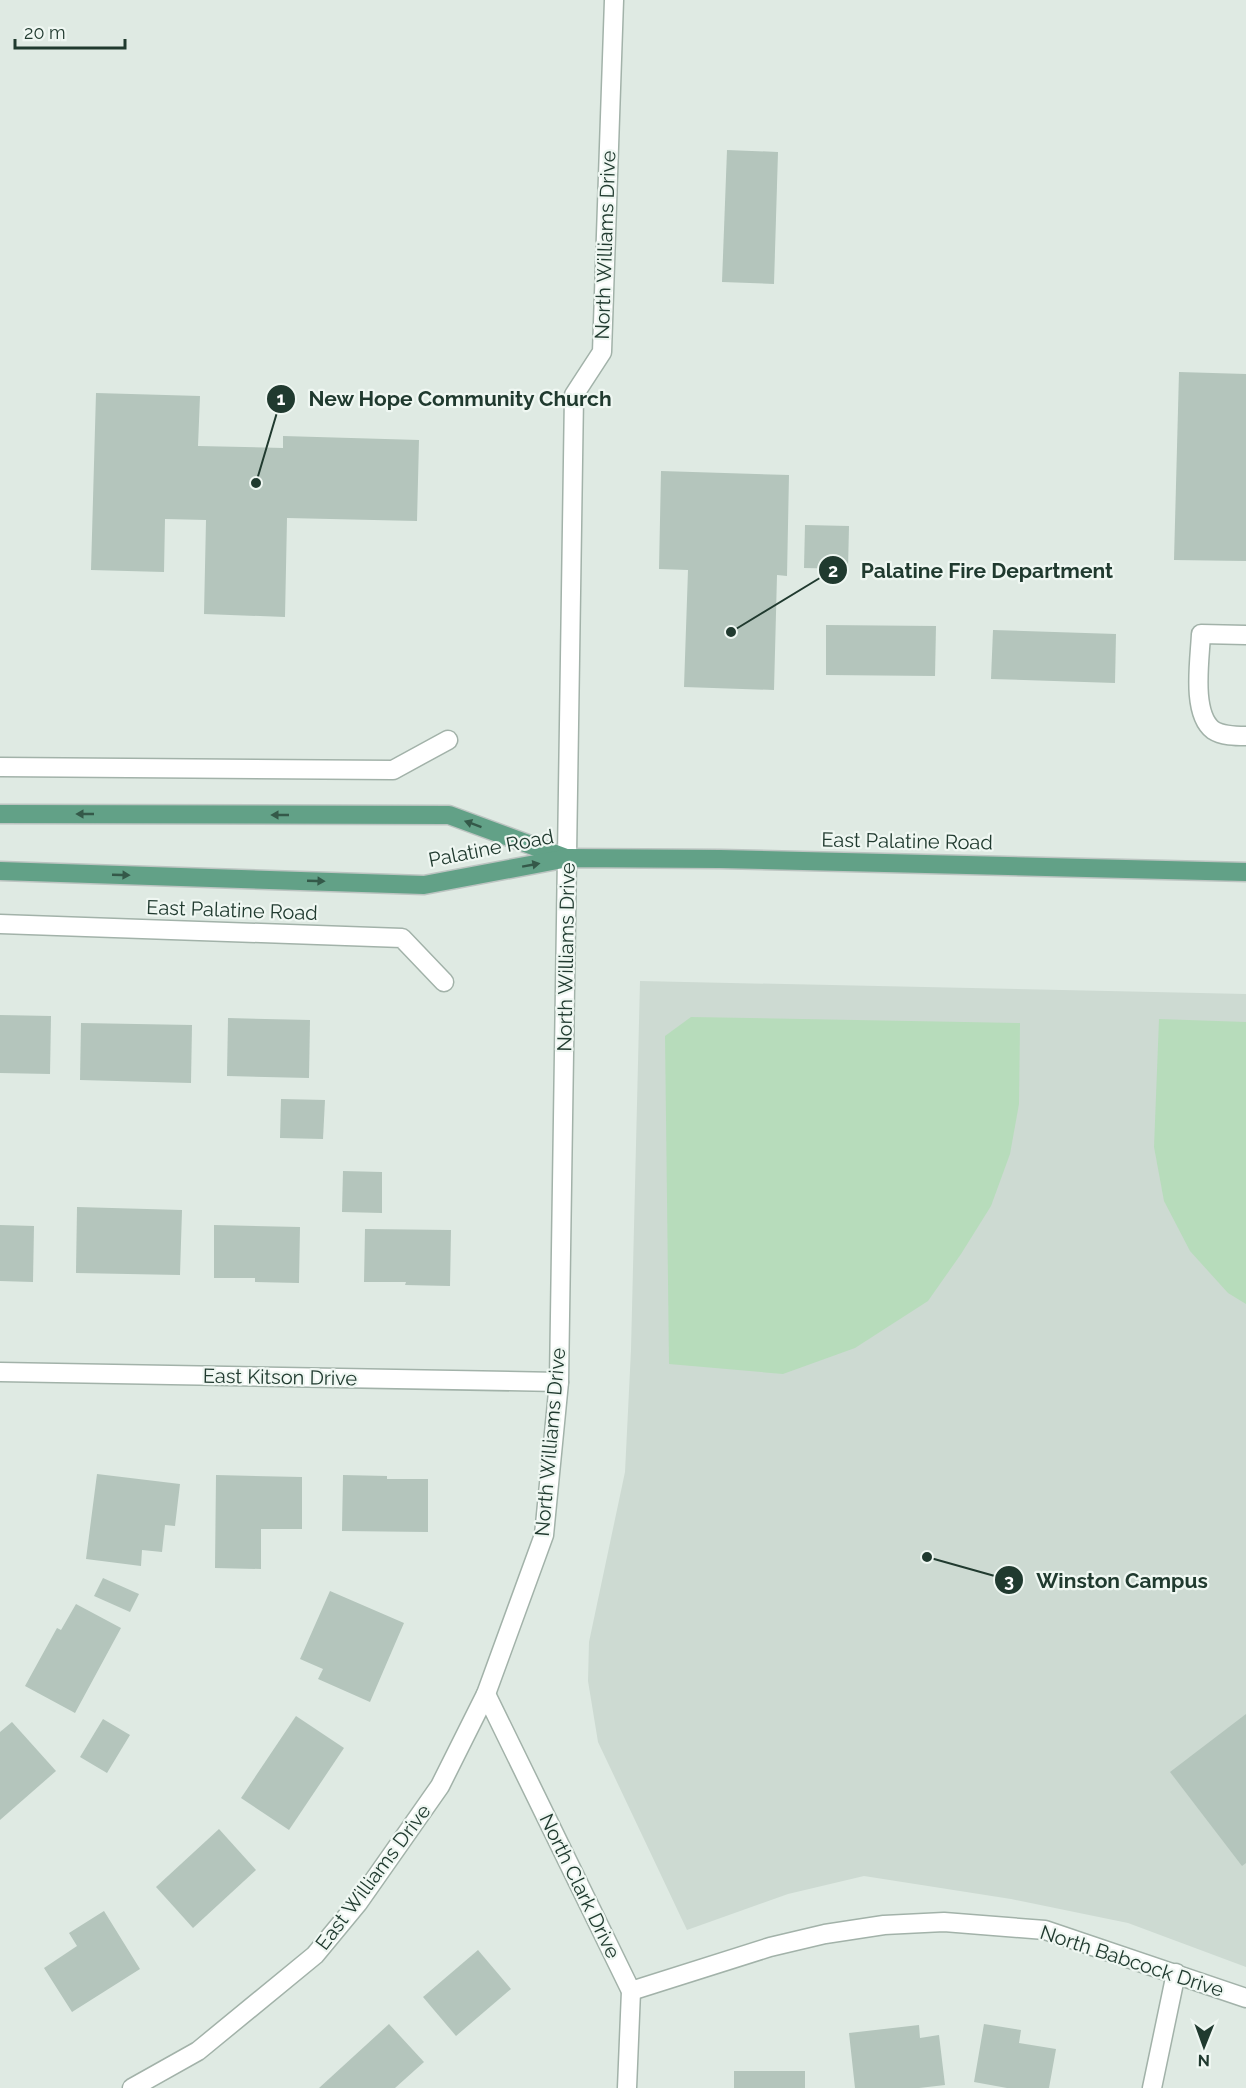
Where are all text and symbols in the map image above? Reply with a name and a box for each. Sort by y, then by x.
scale bar [15,12,124,50]
text: 20 m [24,22,66,43]
street label: North Williams Drive [590,150,620,340]
callout: New Hope Community Church [266,379,624,418]
text: New Hope Community Church [308,386,612,411]
text: 1 [277,388,286,409]
callout: Palatine Fire Department [818,551,1125,590]
text: Palatine Fire Department [861,558,1113,583]
text: 2 [828,560,838,581]
one-way arrow [75,809,94,819]
one-way arrow [270,810,289,820]
one-way arrow [464,818,482,828]
street label: Palatine Road [426,824,556,872]
street label: East Palatine Road [821,828,993,854]
one-way arrow [521,860,540,869]
street label: North Williams Drive [552,862,580,1052]
one-way arrow [112,870,131,879]
one-way arrow [307,876,326,886]
street label: East Palatine Road [146,895,318,925]
street label: North Williams Drive [530,1346,570,1537]
street label: East Kitson Drive [203,1364,358,1390]
callout: Winston Campus [994,1561,1220,1600]
text: Winston Campus [1036,1568,1208,1593]
text: 3 [1004,1570,1014,1591]
street label: East Williams Drive [310,1799,436,1955]
street label: North Clark Drive [535,1810,626,1963]
street label: North Babcock Drive [1037,1920,1227,2002]
north arrow [1174,2016,1234,2076]
text: N [1197,2051,1210,2070]

